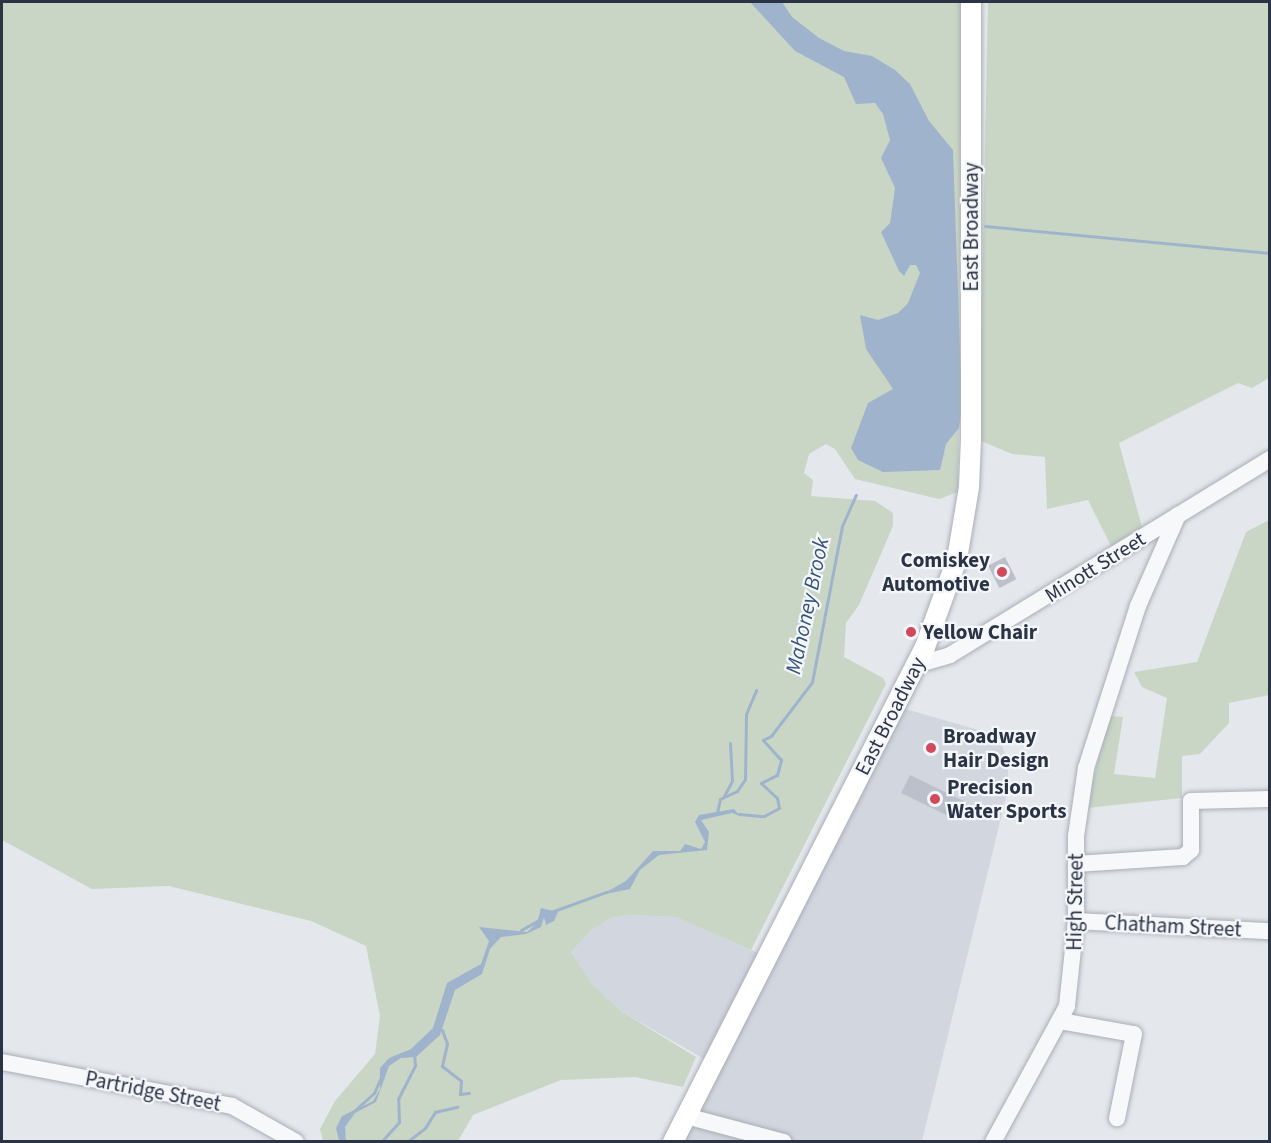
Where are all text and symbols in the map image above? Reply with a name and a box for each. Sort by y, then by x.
street label: East Broadway [958,162,984,292]
street label: Minott Street [1040,526,1150,608]
water label: Mahoney Brook [781,535,835,677]
place label: Comiskey Automotive [882,547,990,597]
marker: Comiskey Automotive [995,565,1009,579]
place label: Yellow Chair [923,619,1037,645]
marker: Yellow Chair [904,625,918,639]
street label: East Broadway [849,653,931,779]
place label: Broadway Hair Design [943,723,1049,773]
marker: Broadway Hair Design [924,741,938,755]
place label: Precision Water Sports [947,774,1066,824]
marker: Precision Water Sports [928,792,942,806]
street label: High Street [1062,853,1088,951]
street label: Chatham Street [1104,910,1242,942]
street label: Partridge Street [83,1066,223,1116]

